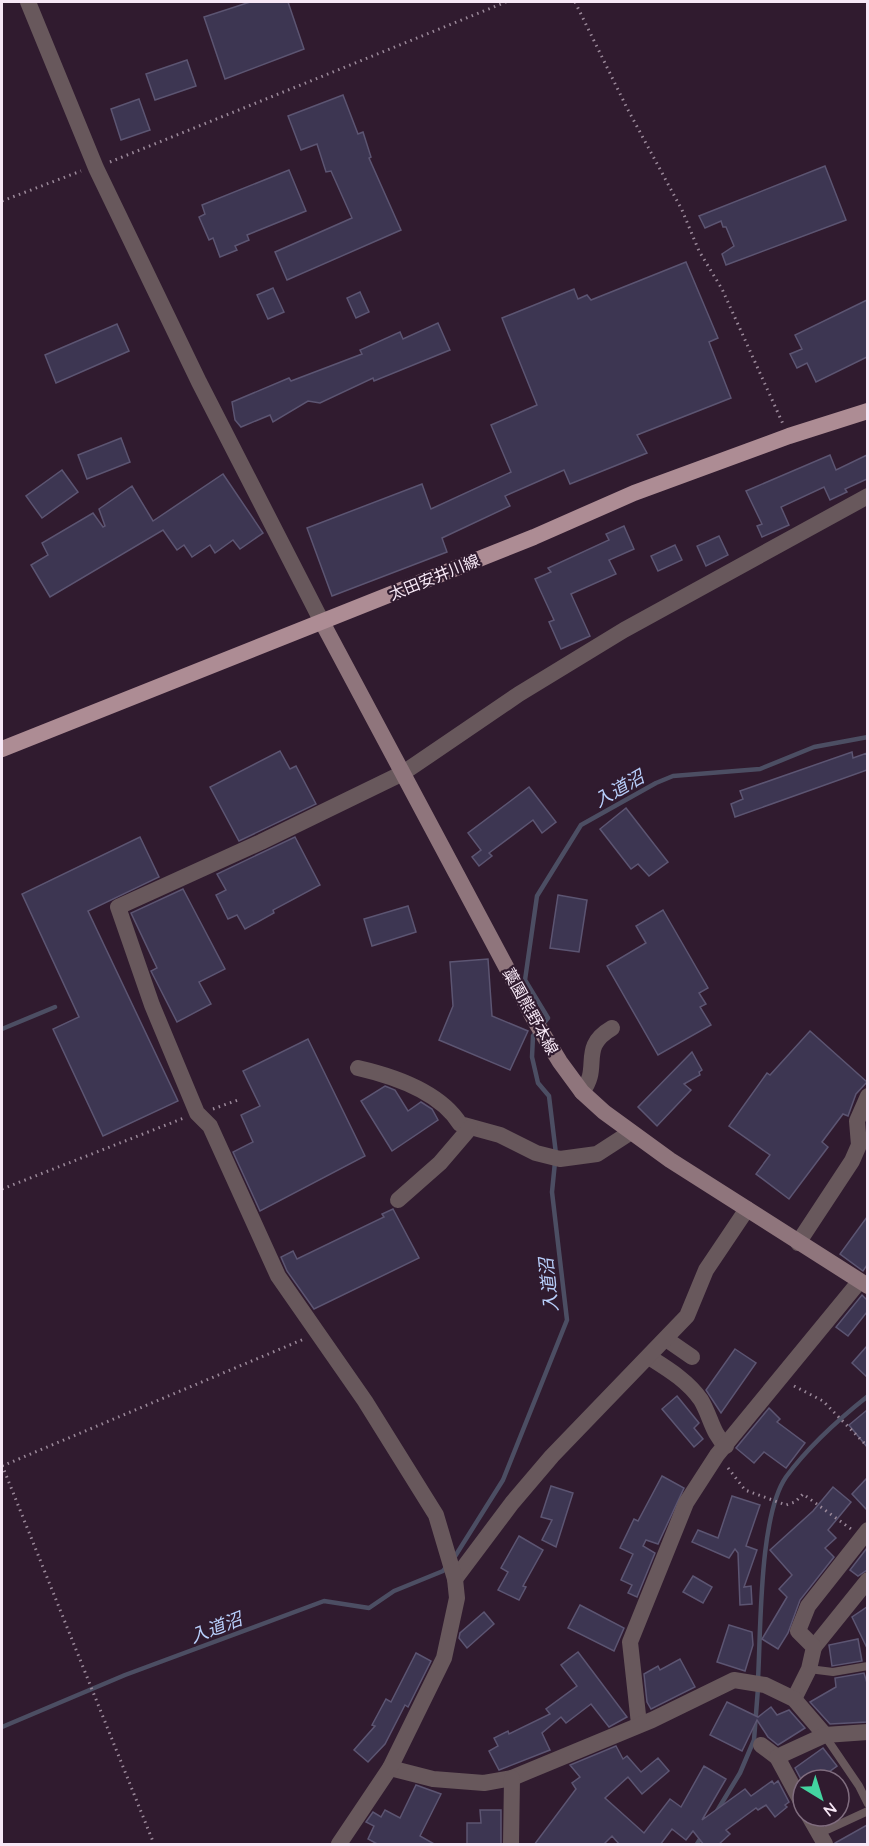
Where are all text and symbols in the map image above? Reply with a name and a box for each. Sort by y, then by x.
street label: 太田安井川線 [386,550,482,604]
water label: 入道沼 [590,764,650,812]
street label: 藁園熊野本線 [499,964,563,1058]
water label: 入道沼 [534,1254,563,1313]
water label: 入道沼 [186,1606,248,1648]
north arrow [791,1768,851,1828]
text: N [819,1798,841,1821]

